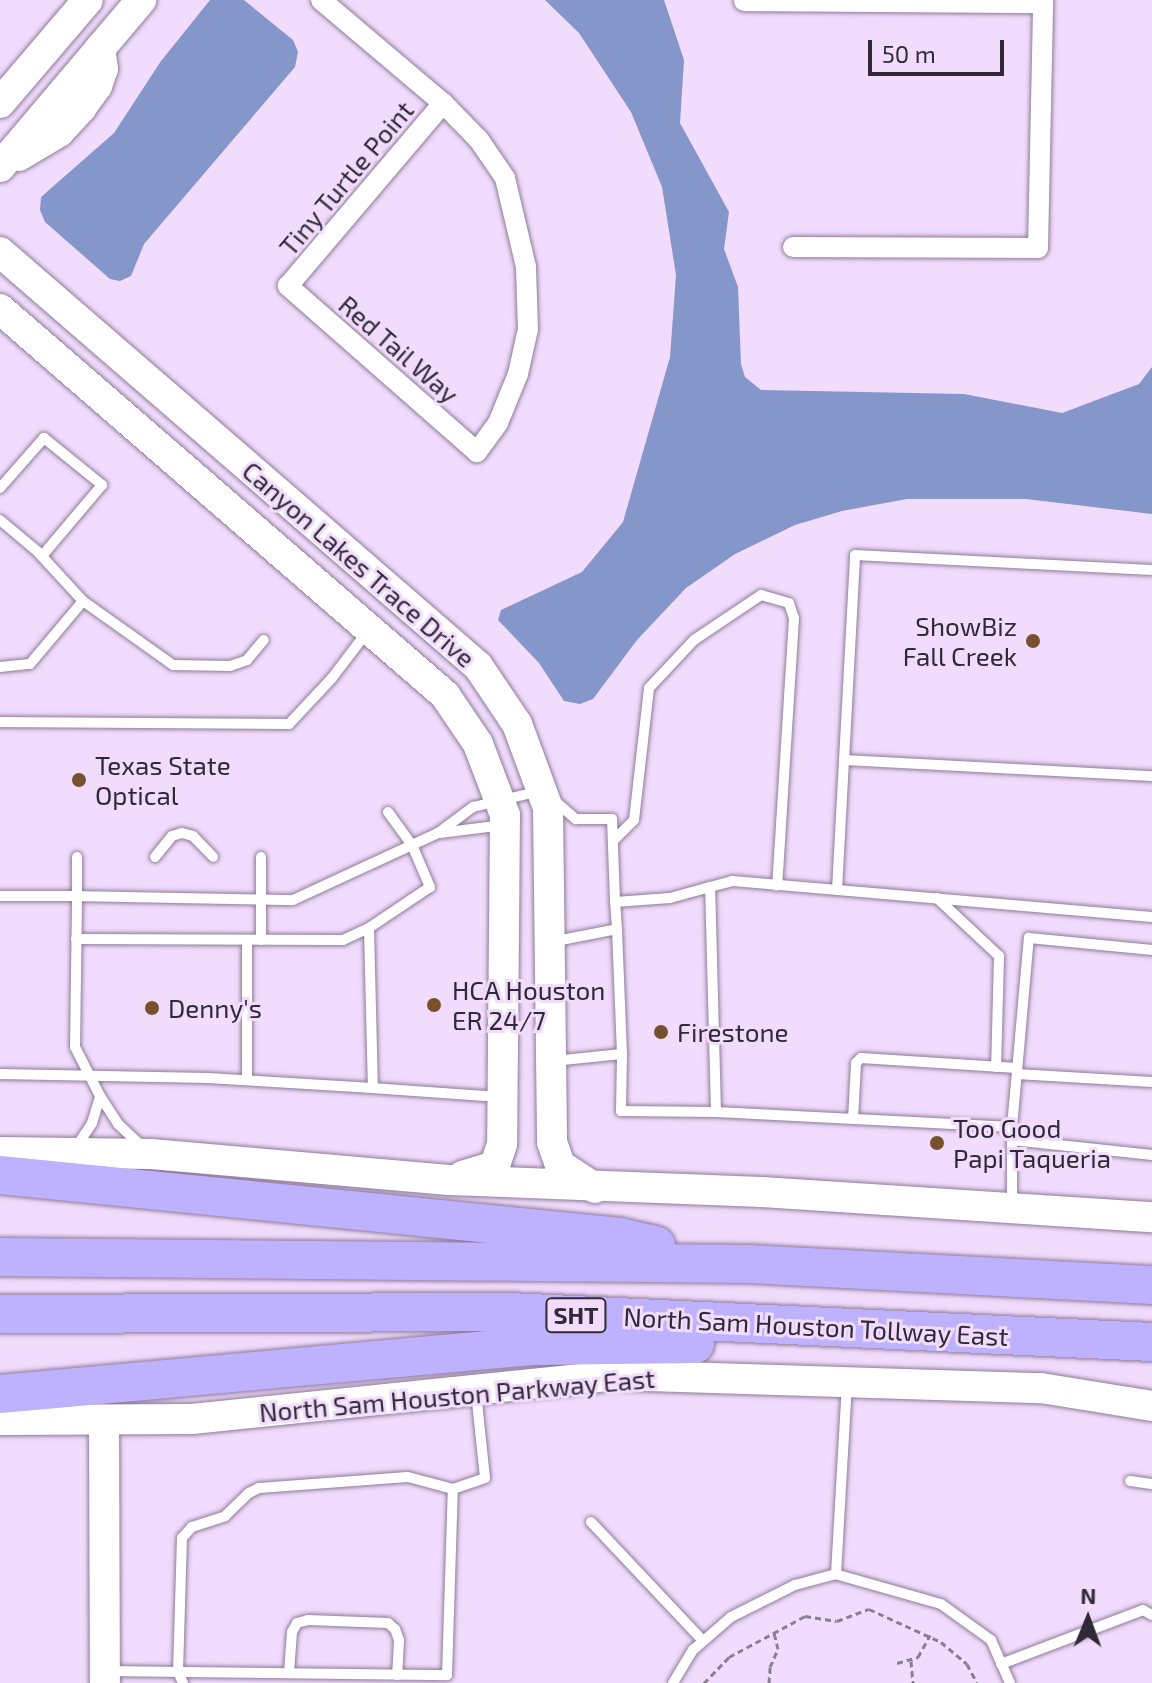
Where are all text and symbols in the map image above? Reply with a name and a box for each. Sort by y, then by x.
scale bar [872,24,1008,74]
text: 50 m [882,39,936,68]
street label: Tiny Turtle Point [272,94,420,262]
street label: Red Tail Way [332,288,466,410]
street label: Canyon Lakes Trace Drive [236,454,482,674]
place label: ShowBiz Fall Creek [902,610,1017,672]
marker: ShowBiz Fall Creek [1024,632,1042,650]
place label: Texas State Optical [95,749,231,810]
marker: Texas State Optical [70,771,88,789]
place label: HCA Houston ER 24/7 [452,974,606,1036]
place label: Denny's [168,992,262,1024]
marker: HCA Houston ER 24/7 [423,994,445,1016]
marker: Denny's [143,999,161,1017]
place label: Firestone [677,1016,788,1048]
marker: Firestone [652,1023,670,1041]
place label: Too Good Papi Taqueria [953,1112,1112,1174]
marker: Too Good Papi Taqueria [928,1134,946,1152]
road number: SHT [544,1295,608,1335]
street label: North Sam Houston Tollway East [622,1300,1010,1352]
street label: North Sam Houston Parkway East [257,1362,657,1428]
north arrow [1048,1579,1128,1659]
text: N [1080,1582,1097,1608]

